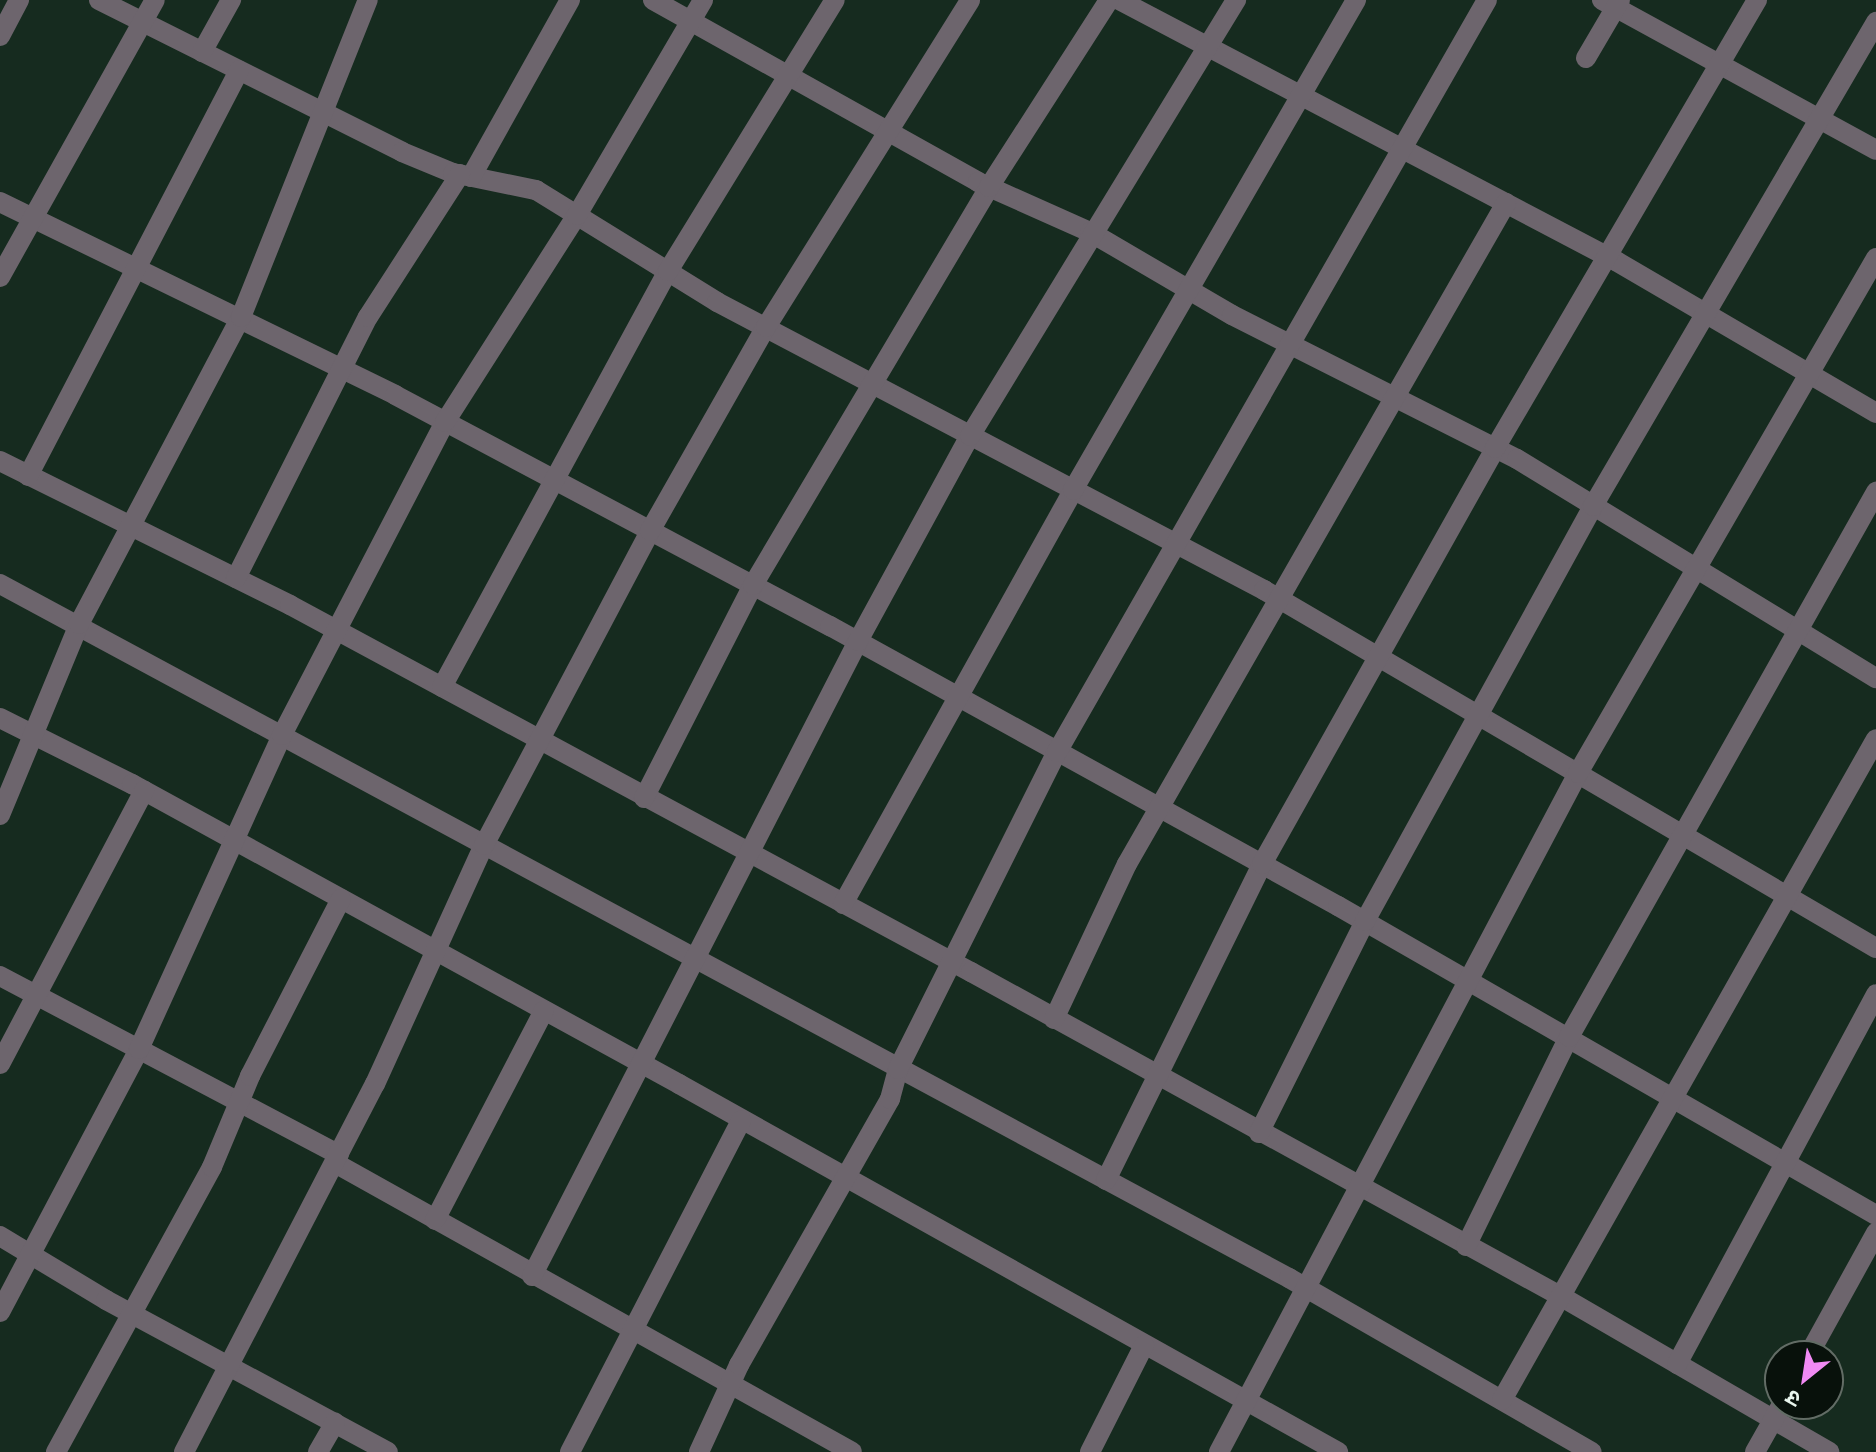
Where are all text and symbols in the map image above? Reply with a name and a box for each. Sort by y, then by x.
north arrow [1764,1340,1844,1420]
text: उ [1780,1384,1806,1414]

